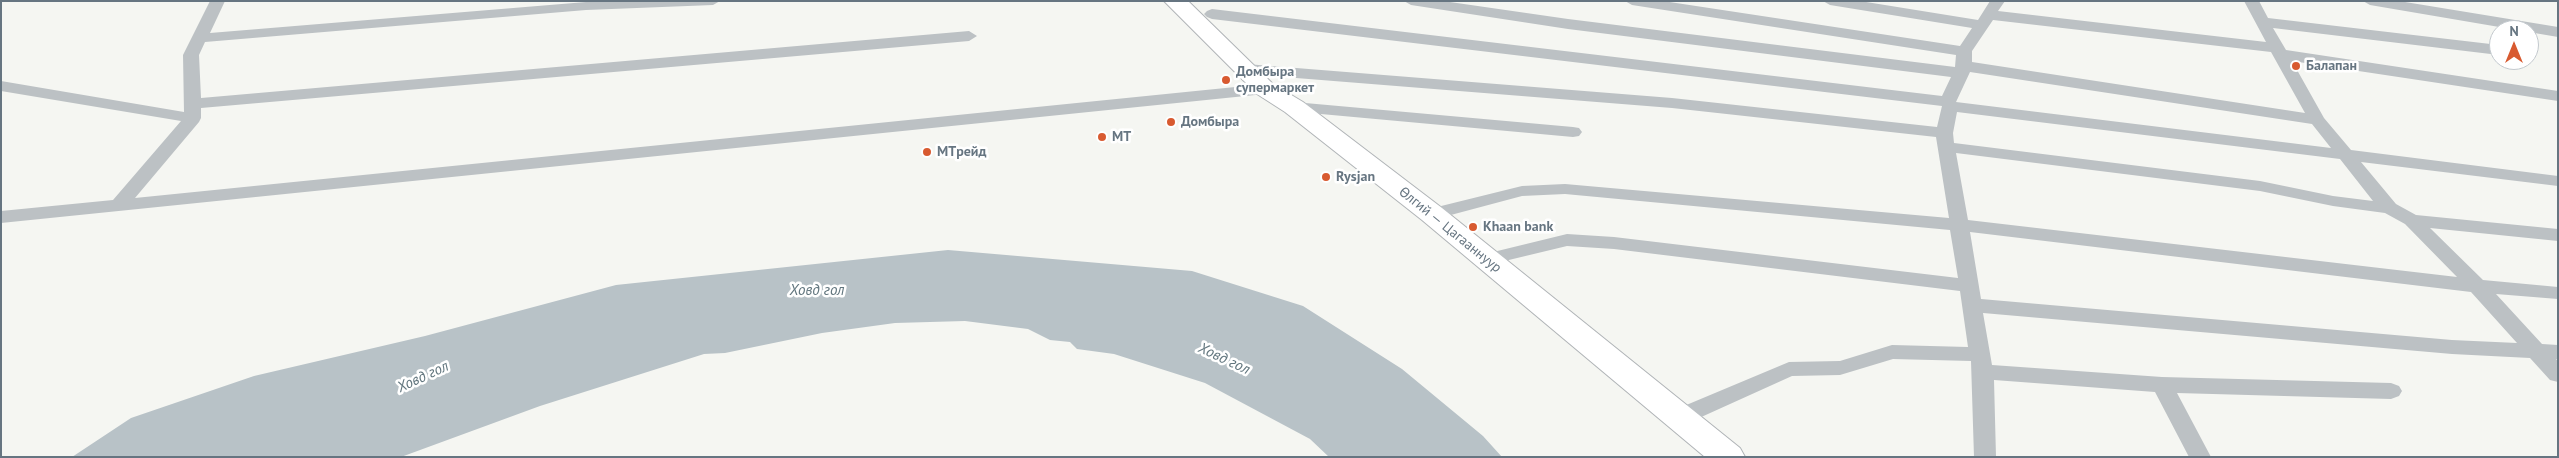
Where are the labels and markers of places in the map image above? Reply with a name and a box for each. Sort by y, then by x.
place label: Балапан [2306,58,2357,74]
marker: Балапан [2290,60,2302,72]
place label: Домбыра супермаркет [1236,64,1314,96]
marker: Домбыра супермаркет [1220,74,1232,86]
place label: Домбыра [1181,114,1239,130]
marker: Домбыра [1165,116,1177,128]
place label: МТ [1112,129,1131,145]
marker: МТ [1096,131,1108,143]
place label: MTрейд [937,144,986,160]
marker: MTрейд [921,146,933,158]
place label: Rysjan [1336,169,1375,185]
marker: Rysjan [1320,171,1332,183]
place label: Khaan bank [1483,219,1553,235]
marker: Khaan bank [1467,221,1479,233]

